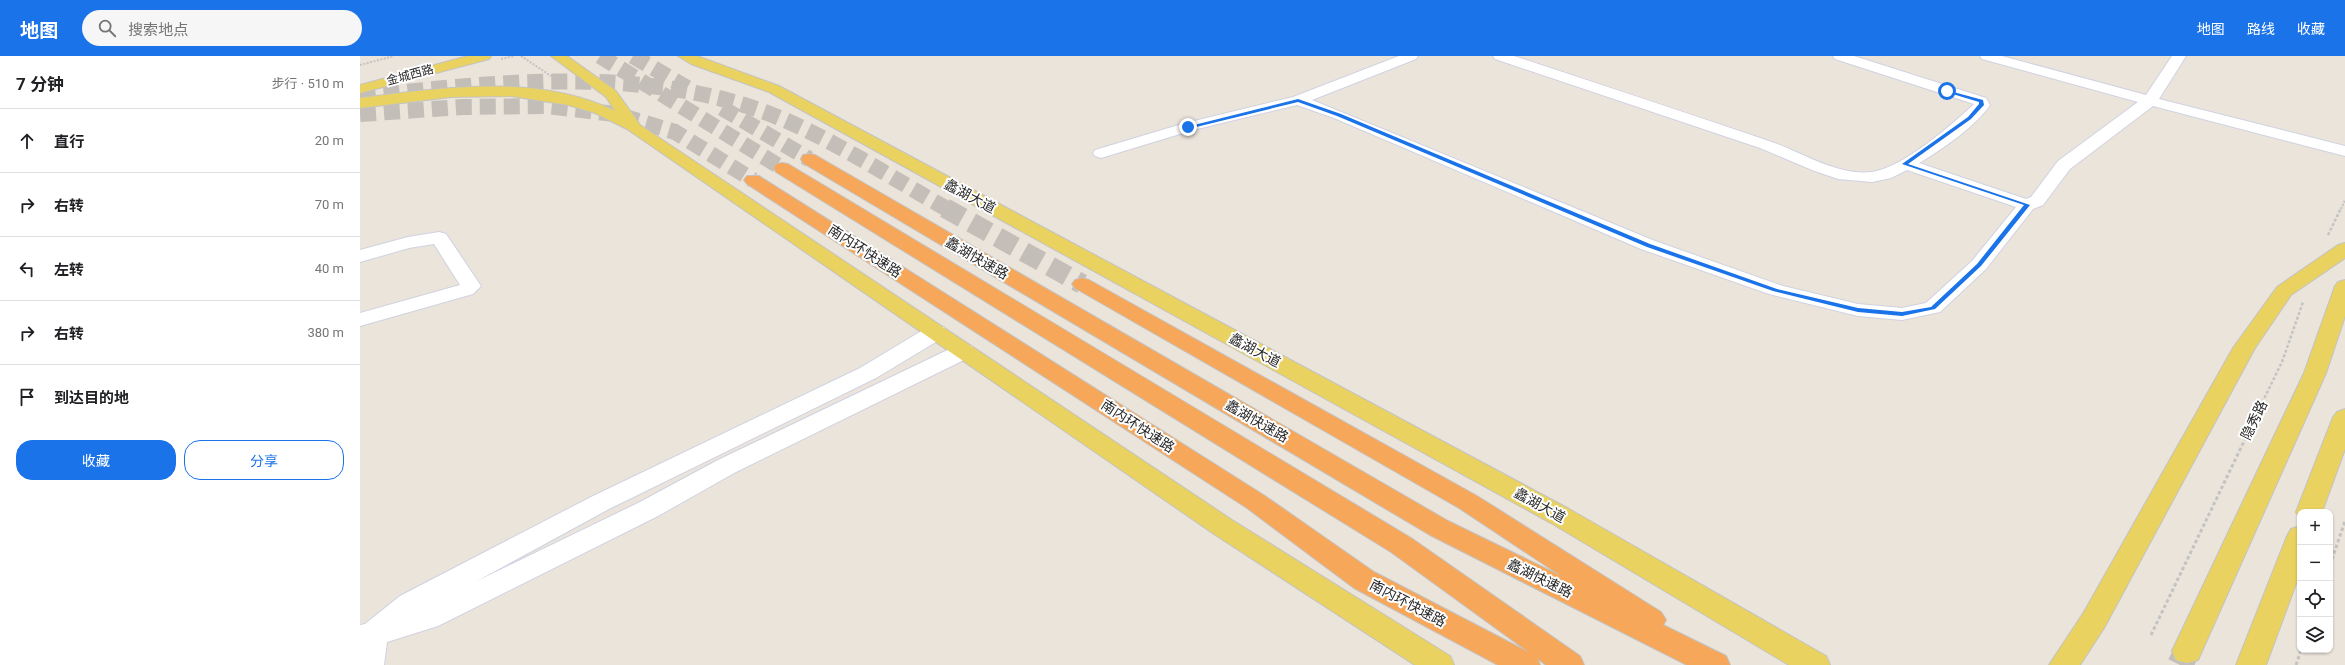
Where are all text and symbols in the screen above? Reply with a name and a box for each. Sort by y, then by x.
search box [82,10,362,46]
icon: search [96,17,118,39]
text: 地图 [20,19,58,42]
text: 搜索地点 [128,21,188,39]
text: 地图 [2197,21,2225,37]
text: 路线 [2247,21,2275,37]
text: 收藏 [2297,21,2325,37]
street label: 金城西路 [385,62,435,88]
text: 7 分钟 [16,74,64,94]
text: 步行 · 510 m [272,76,344,91]
route start [1938,82,1956,100]
route end [1179,118,1197,136]
icon: ahead [16,130,38,152]
text: 直行 [54,133,84,151]
text: 20 m [315,133,344,148]
street label: 蠡湖大道 [942,176,998,216]
icon: right [16,194,38,216]
text: 右转 [54,197,84,215]
text: 70 m [315,197,344,212]
street label: 南内环快速路 [825,221,905,281]
street label: 蠡湖快速路 [943,234,1011,282]
icon: left [16,258,38,280]
text: 左转 [54,261,84,279]
text: 40 m [315,261,344,276]
icon: right [16,322,38,344]
text: 右转 [54,325,84,343]
text: 380 m [307,325,344,340]
street label: 蠡湖大道 [1227,330,1283,370]
icon: arrive [16,386,38,408]
text: 到达目的地 [54,389,129,407]
street label: 南内环快速路 [1098,396,1178,456]
street label: 蠡湖快速路 [1223,397,1291,445]
street label: 隐秀路 [2238,398,2270,442]
button: 收藏 [16,440,176,480]
button: 分享 [184,440,344,480]
street label: 蠡湖大道 [1512,484,1568,526]
map controls [2297,509,2333,653]
button: + [2297,509,2333,545]
button: − [2297,545,2333,581]
street label: 蠡湖快速路 [1505,555,1575,601]
street label: 南内环快速路 [1367,576,1449,630]
button: locate [2297,581,2333,617]
button: layers [2297,617,2333,653]

